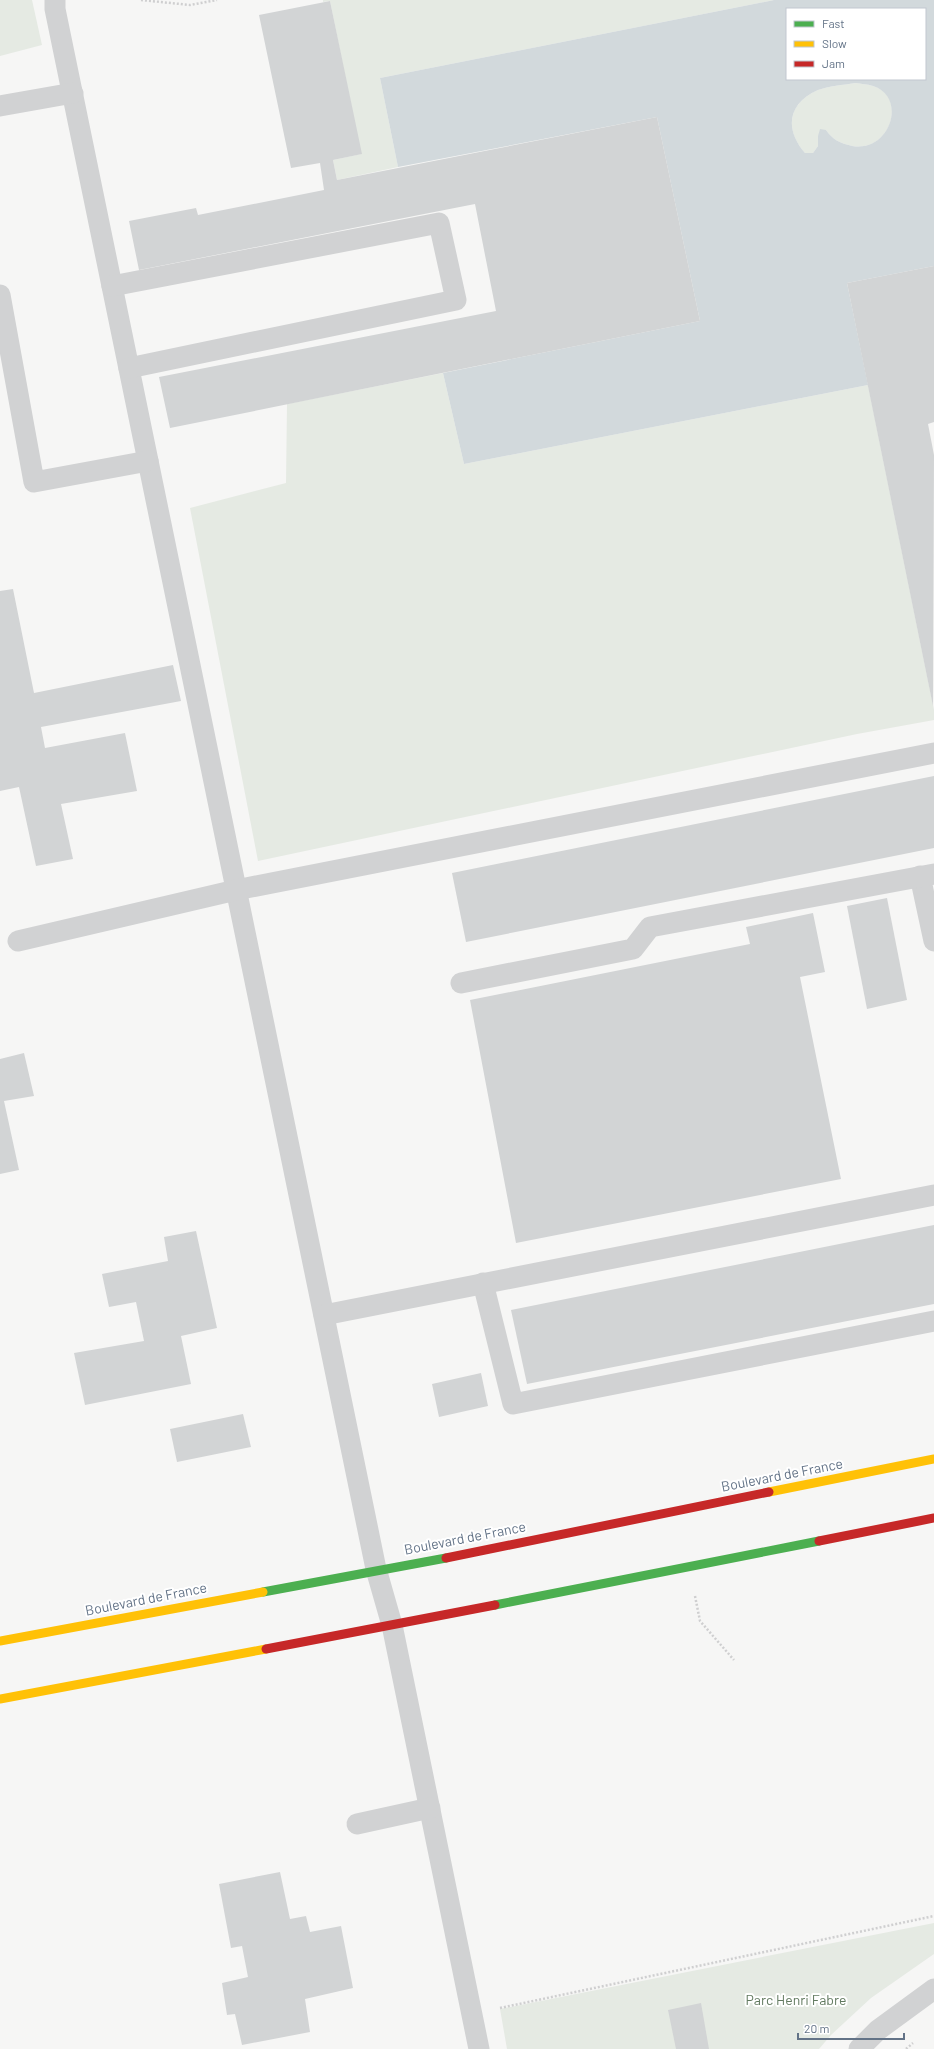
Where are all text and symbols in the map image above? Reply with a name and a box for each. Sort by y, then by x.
legend [786,8,926,80]
text: Fast [822,16,845,30]
text: Slow [822,36,847,50]
text: Jam [822,56,845,70]
street label: Boulevard de France [720,1454,844,1495]
street label: Boulevard de France [403,1517,527,1558]
street label: Boulevard de France [84,1578,208,1619]
park label: Parc Henri Fabre [746,1991,846,2008]
scale bar [798,2015,904,2041]
text: 20 m [804,2021,830,2035]

